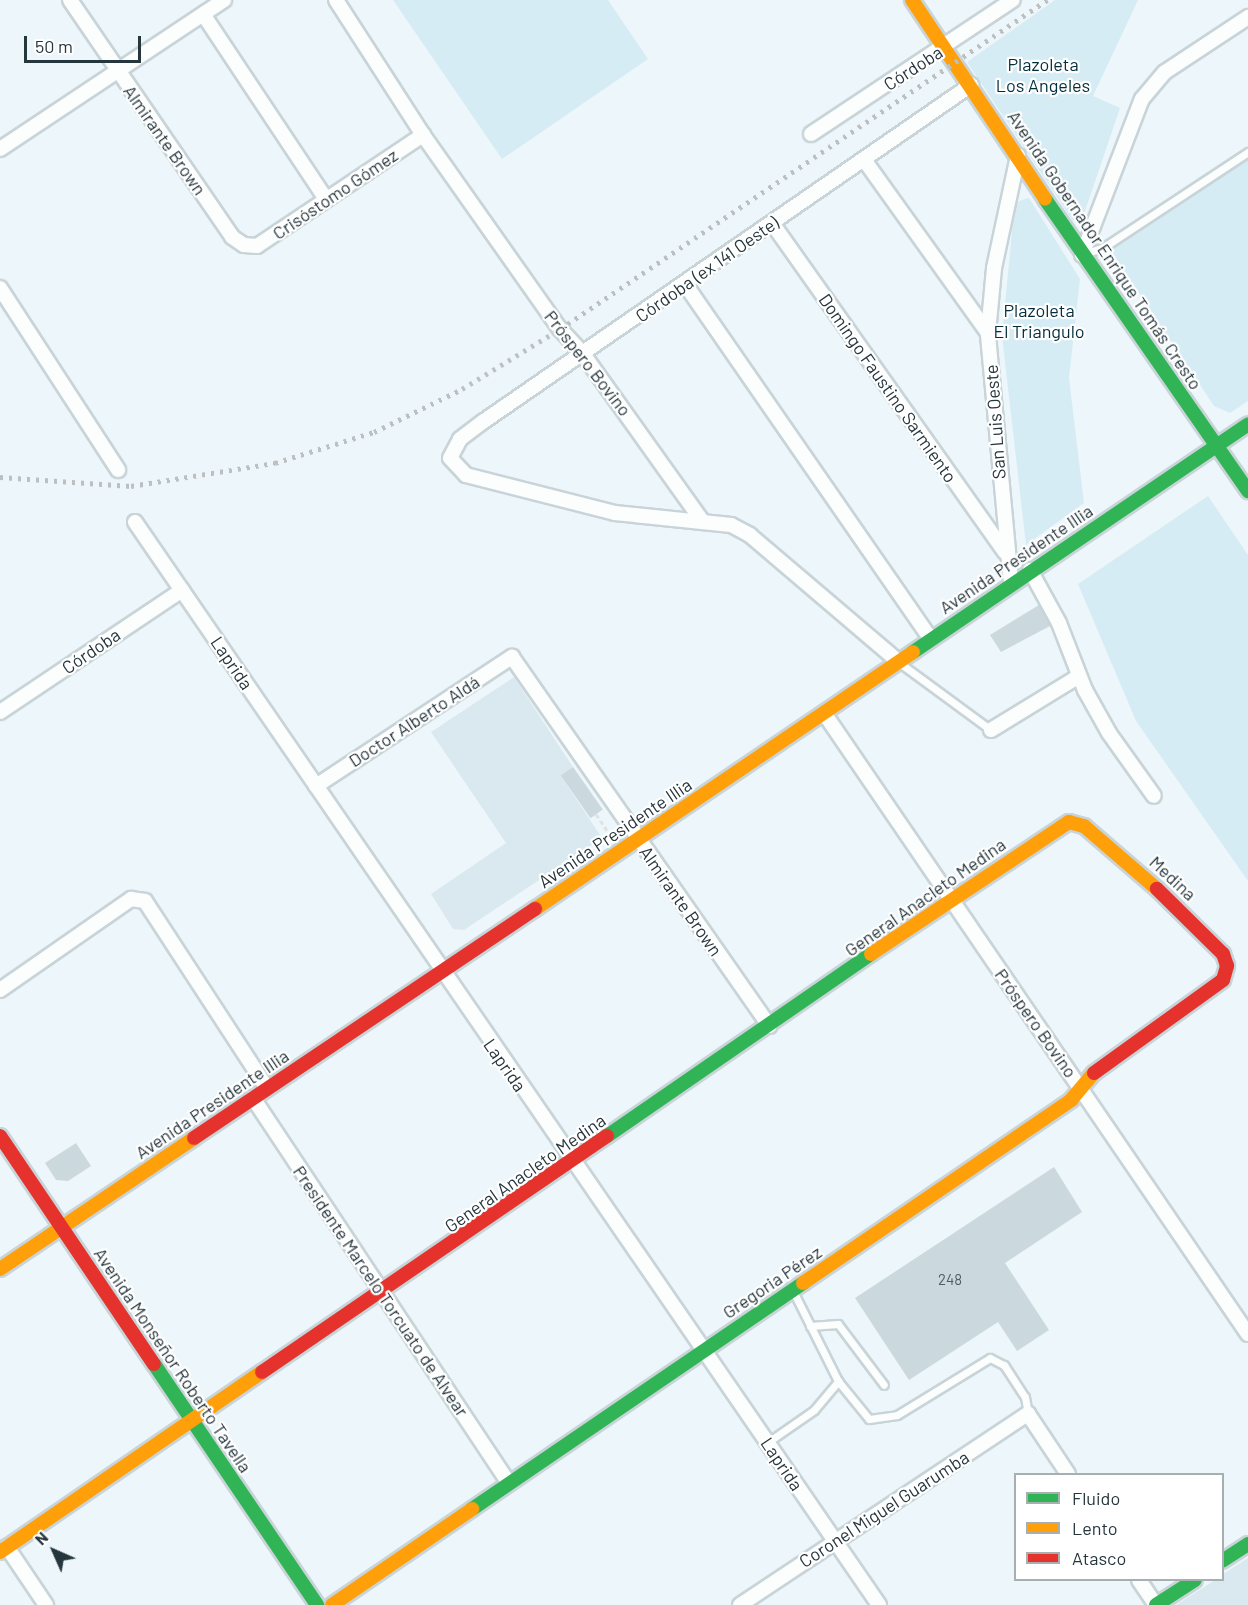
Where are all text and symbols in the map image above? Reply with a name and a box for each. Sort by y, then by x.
scale bar [27,24,144,62]
text: 50 m [35,35,73,57]
street label: Córdoba [880,41,946,95]
park label: Plazoleta Los Angeles [996,54,1090,97]
street label: Almirante Brown [119,81,211,199]
street label: Avenida Gobernador Enrique Tomás Cresto [1003,106,1207,394]
street label: Crisóstomo Gómez [268,144,402,244]
street label: Córdoba (ex 141 Oeste) [631,211,783,327]
street label: Domingo Faustino Sarmiento [814,289,962,487]
park label: Plazoleta El Triangulo [993,300,1085,342]
street label: Próspero Bovino [540,306,636,420]
street label: San Luis Oeste [980,364,1010,480]
street label: Avenida Presidente Illia [935,500,1097,618]
street label: Córdoba [58,624,124,678]
street label: Laprida [206,632,258,694]
street label: Doctor Alberto Aldá [345,671,483,771]
street label: Avenida Presidente Illia [534,774,696,892]
street label: General Anacleto Medina [840,833,1010,961]
street label: Almirante Brown [635,842,727,960]
street label: Medina [1145,851,1201,905]
street label: Próspero Bovino [990,964,1082,1082]
street label: Laprida [479,1034,531,1096]
street label: Avenida Presidente Illia [131,1045,293,1163]
street label: General Anacleto Medina [440,1109,610,1237]
street label: Presidente Marcelo Torcuato de Alvear [289,1161,473,1421]
street label: Gregoria Pérez [719,1241,825,1323]
street label: Avenida Monseñor Roberto Tavella [90,1244,256,1476]
house number: 248 [938,1271,962,1289]
street label: Laprida [756,1433,808,1495]
street label: Coronel Miguel Guarumba [795,1446,973,1572]
legend [1014,1473,1224,1581]
text: Fluido [1072,1487,1120,1509]
text: Lento [1072,1517,1118,1539]
north arrow [24,1521,84,1581]
text: N [30,1527,51,1548]
text: Atasco [1072,1547,1126,1569]

